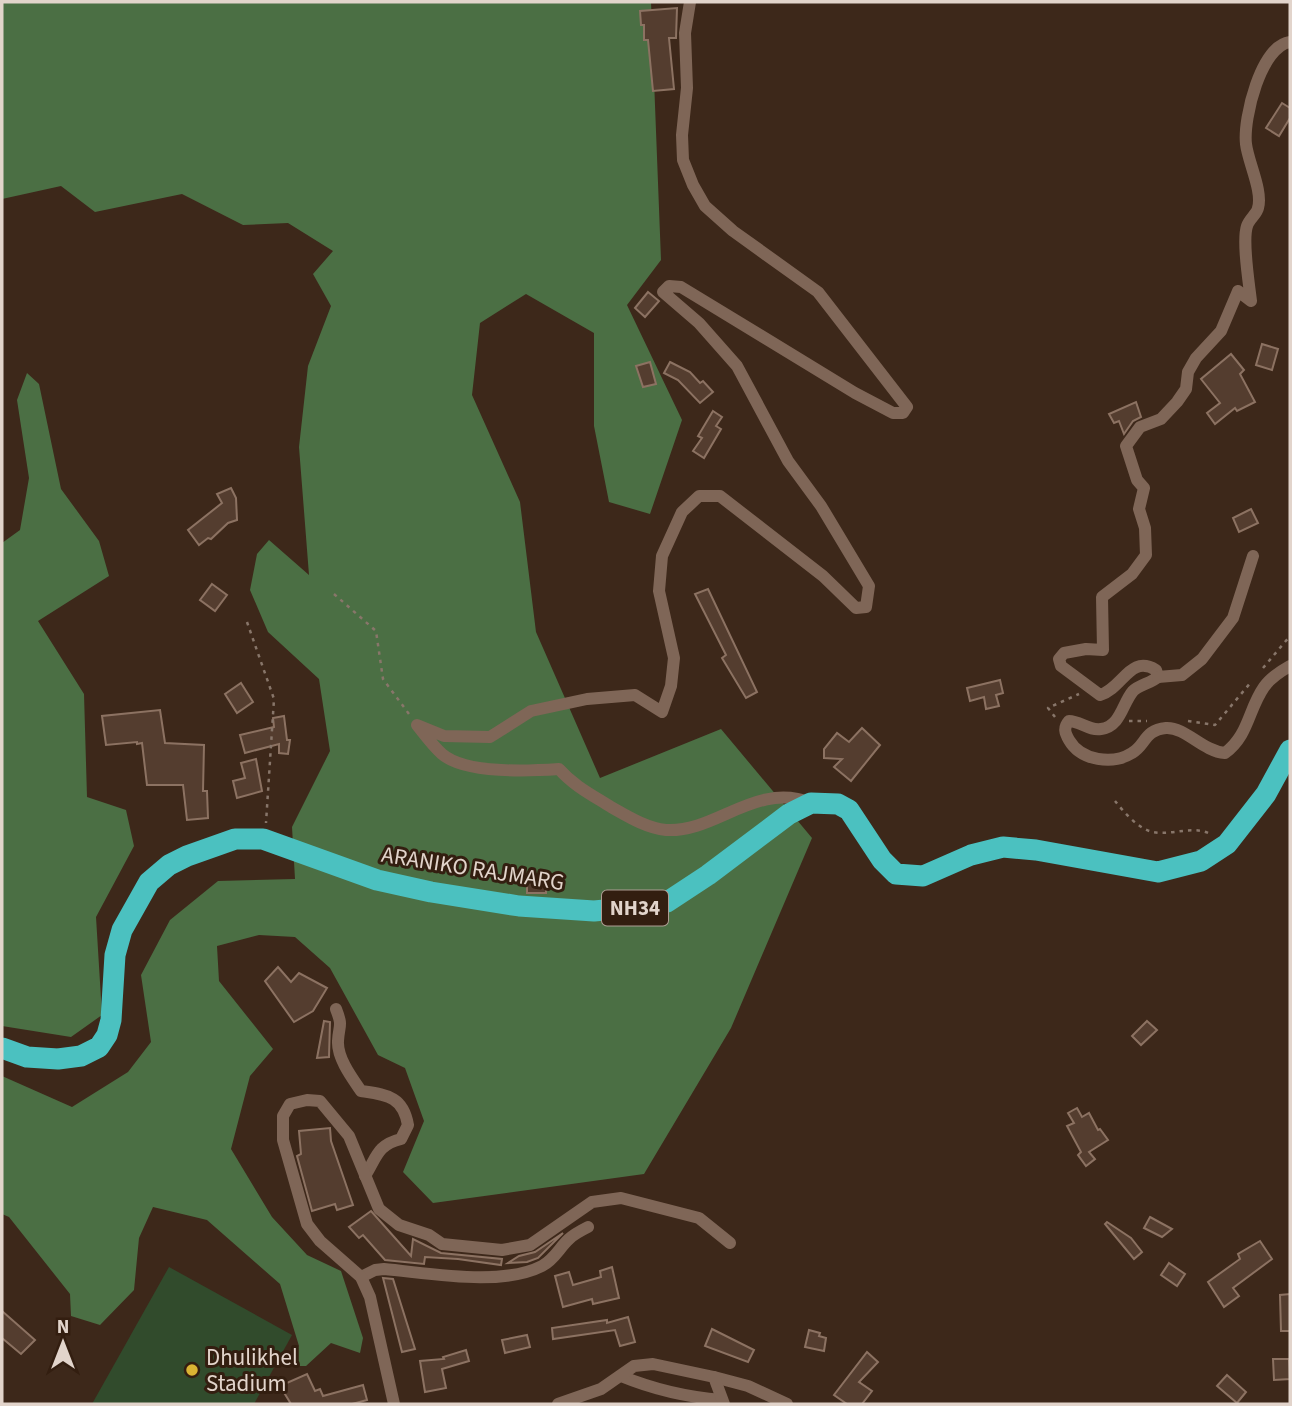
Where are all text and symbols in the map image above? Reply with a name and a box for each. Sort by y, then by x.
street label: ARANIKO RAJMARG [379,838,567,899]
road number: NH34 [602,890,668,926]
north arrow [28,1308,98,1378]
text: N [57,1314,69,1341]
place label: Dhulikhel Stadium [206,1341,298,1400]
marker: Dhulikhel Stadium [184,1362,200,1378]

